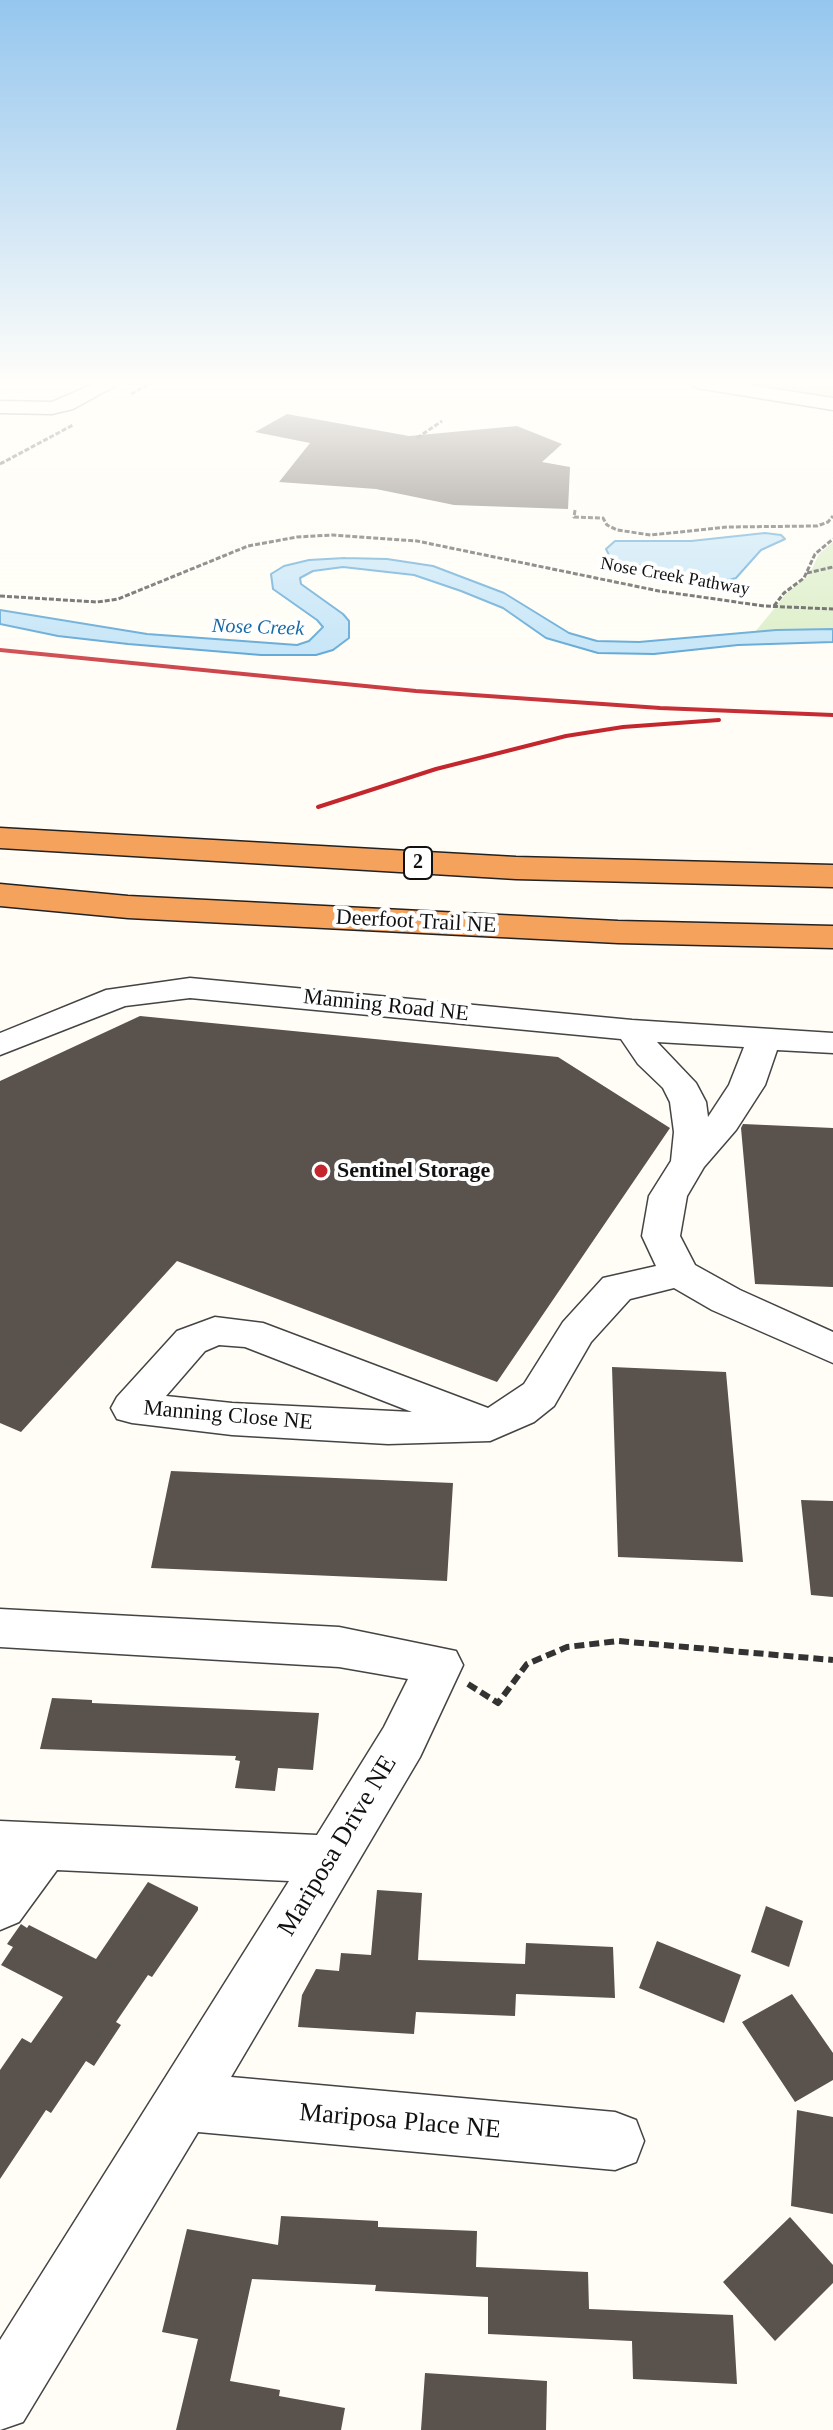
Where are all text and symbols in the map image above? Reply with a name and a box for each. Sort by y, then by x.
street label: Nose Creek Pathway [599,553,751,601]
water label: Nose Creek [212,614,304,642]
road number: 2 [404,847,432,879]
street label: Deerfoot Trail NE [335,905,497,939]
street label: Manning Road NE [302,984,470,1028]
place label: Sentinel Storage [337,1158,490,1184]
marker: Sentinel Storage [312,1162,330,1180]
street label: Manning Close NE [142,1395,314,1437]
street label: Mariposa Drive NE [272,1750,404,1942]
street label: Mariposa Place NE [298,2098,502,2146]

